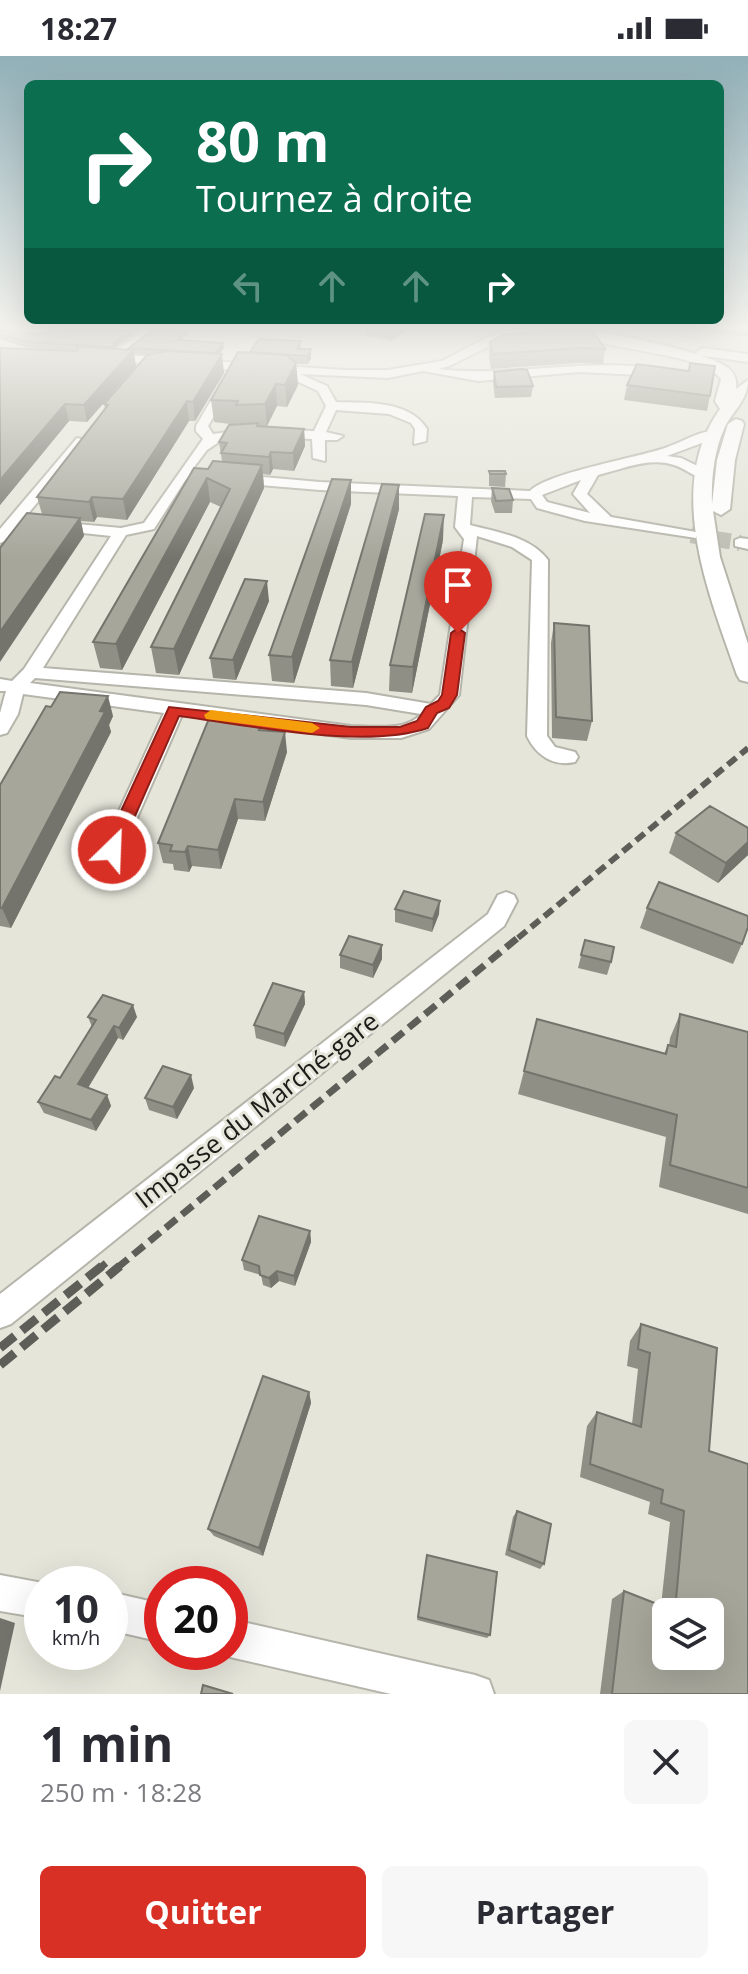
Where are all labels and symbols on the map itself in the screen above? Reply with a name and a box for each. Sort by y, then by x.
pin [424,551,492,633]
position arrow [70,808,154,892]
street label: Impasse du Marché-gare [127,1003,386,1216]
speed limit sign: 20 [144,1566,248,1670]

